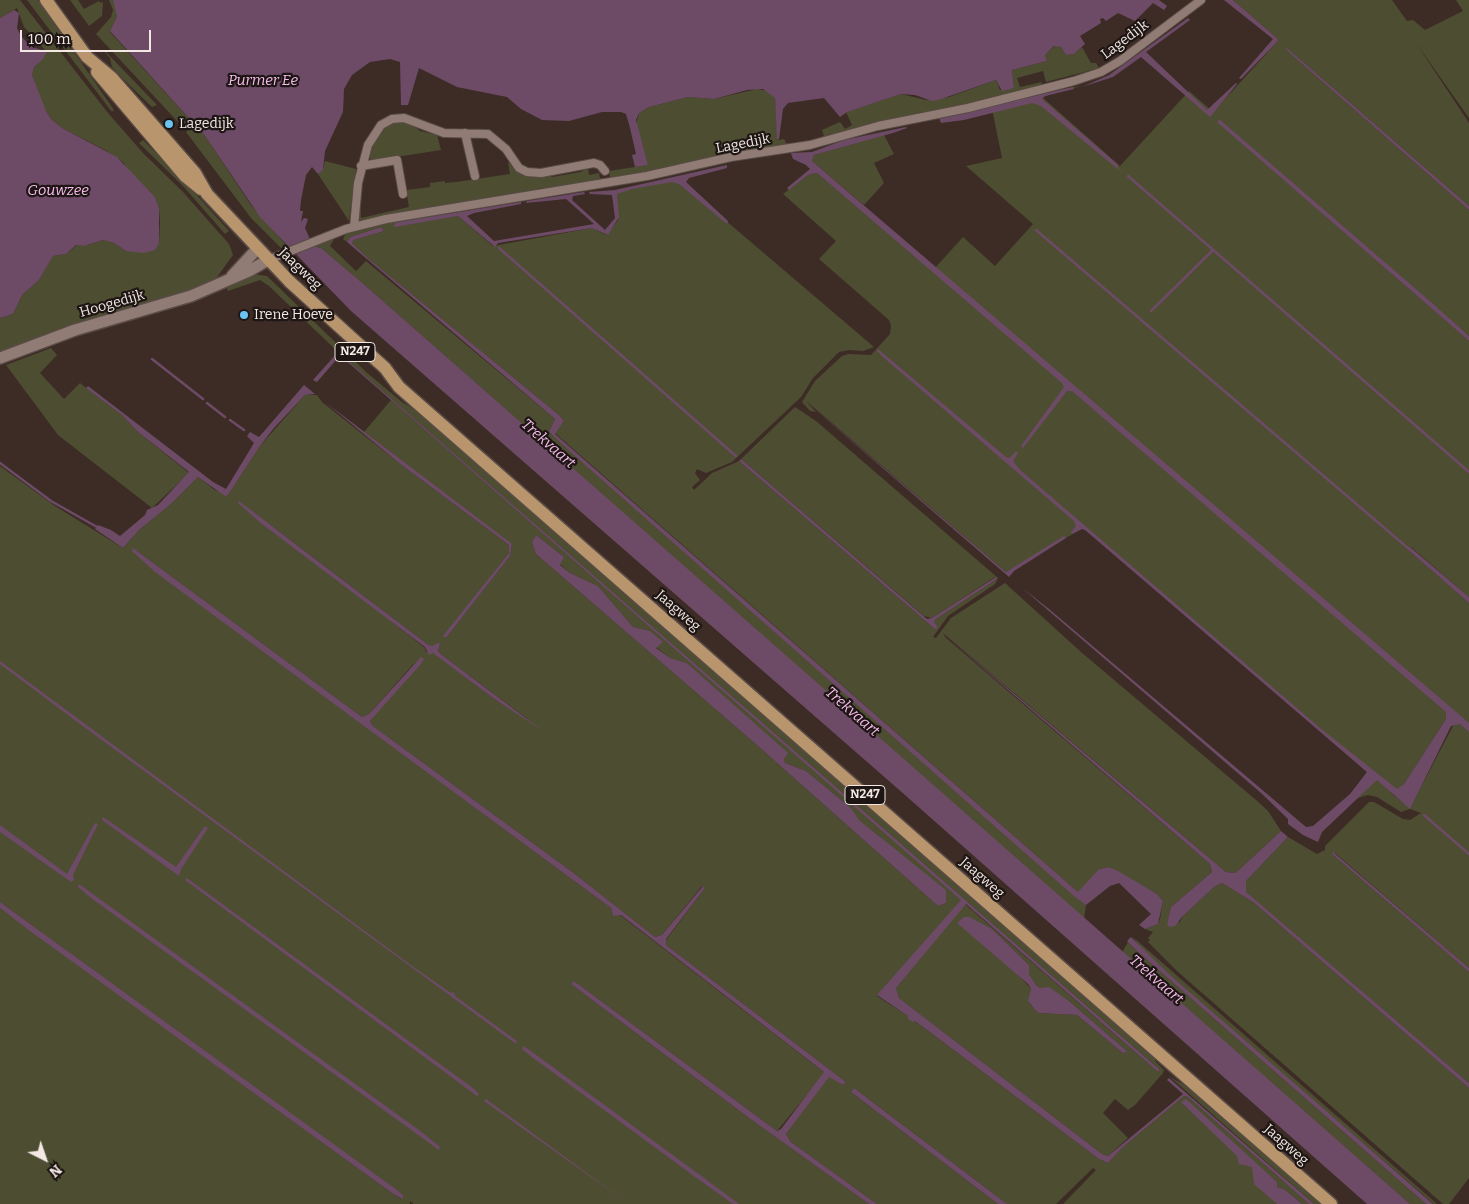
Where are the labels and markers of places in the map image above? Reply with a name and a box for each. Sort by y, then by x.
place label: Lagedijk [179,116,234,132]
marker: Lagedijk [163,118,175,130]
place label: Irene Hoeve [254,307,333,323]
marker: Irene Hoeve [238,309,250,321]

